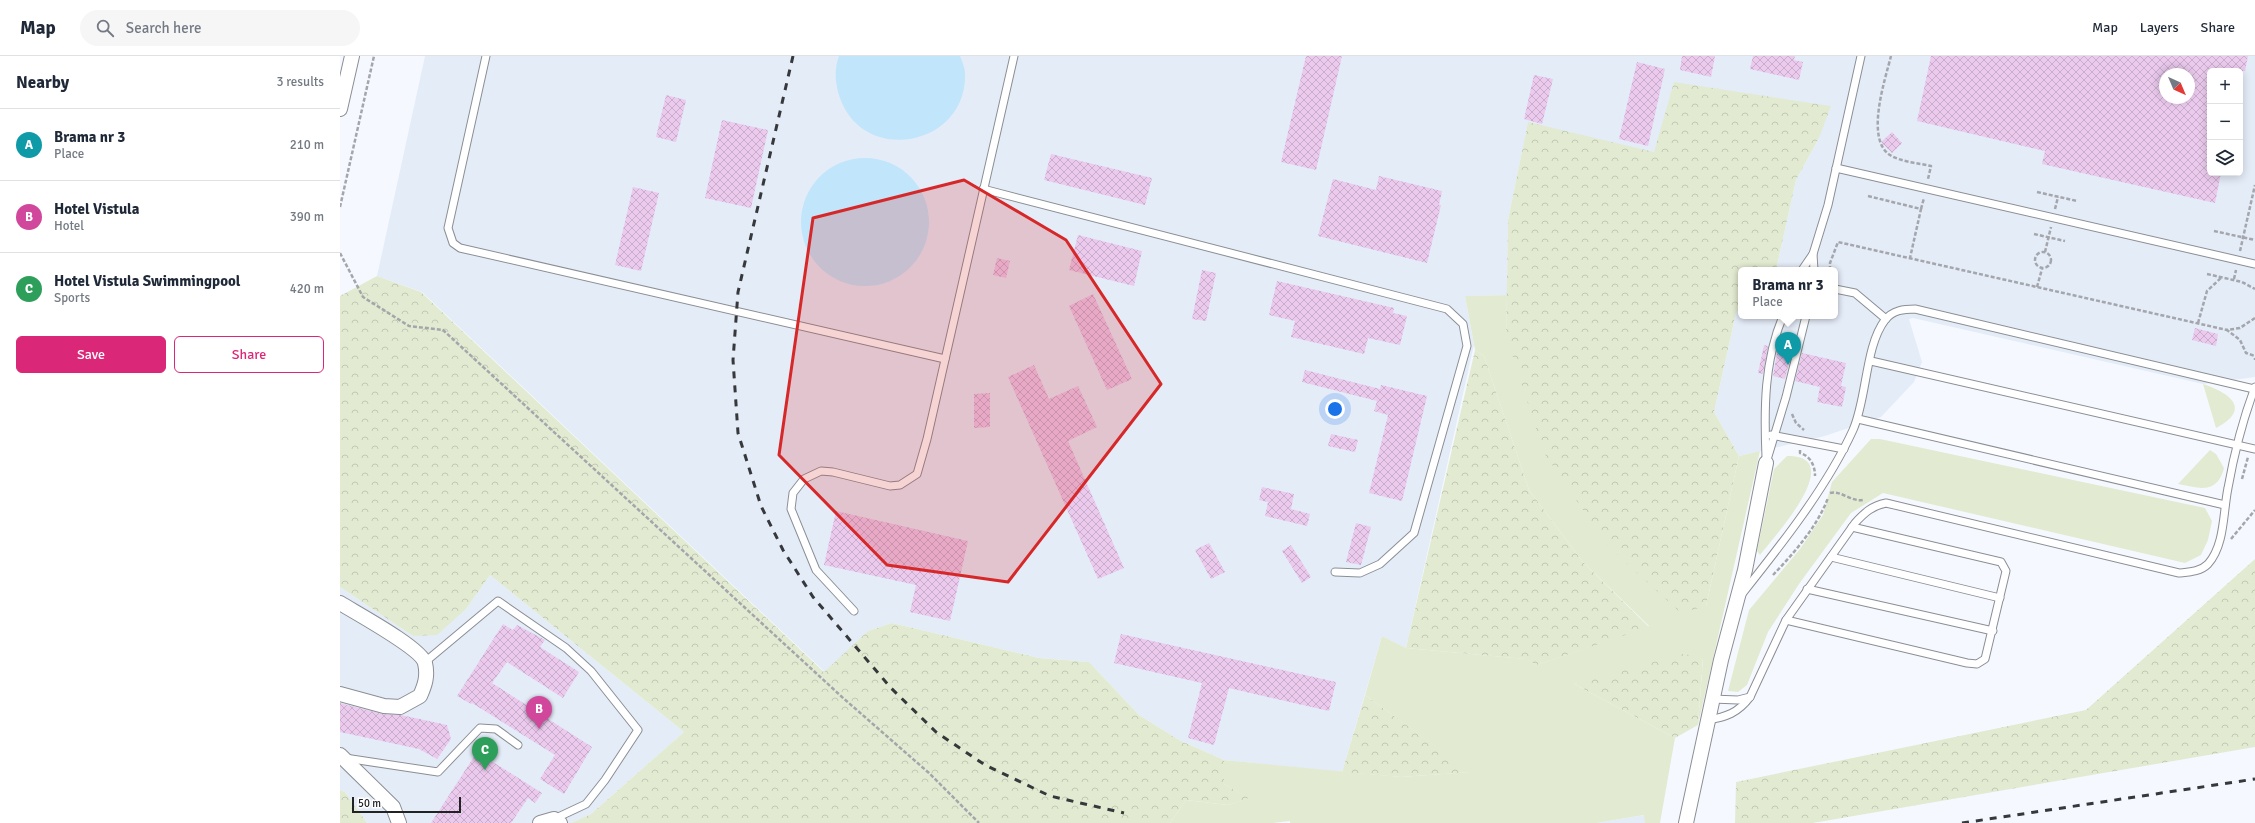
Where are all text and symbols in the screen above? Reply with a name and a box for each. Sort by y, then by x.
search box [80,10,360,46]
text: Map [20,16,56,40]
icon: search [94,17,116,39]
text: Search here [126,19,201,37]
text: Map [2092,19,2118,36]
text: Layers [2140,19,2179,36]
text: Share [2201,19,2235,36]
north arrow [2159,68,2195,104]
map controls [2207,68,2243,176]
button: + [2207,68,2243,104]
text: Nearby [16,72,69,93]
text: 3 results [276,74,324,90]
button: − [2207,104,2243,140]
text: Brama nr 3 [54,128,125,146]
text: A [25,137,33,153]
text: 210 m [290,137,324,153]
button: layers [2207,140,2243,176]
text: Place [54,146,84,162]
text: Hotel Vistula [54,200,140,218]
text: B [25,209,33,225]
text: 390 m [290,209,324,225]
text: Hotel [54,218,84,234]
popup [1738,267,1838,319]
text: Hotel Vistula Swimmingpool [54,272,241,290]
text: Brama nr 3 [1752,276,1824,294]
text: C [25,281,33,297]
text: 420 m [290,281,324,297]
text: Sports [54,290,90,306]
text: Place [1752,294,1783,310]
pin: A [1775,332,1801,365]
button: Save [16,336,166,373]
button: Share [174,336,324,373]
your location [1325,399,1345,419]
pin: B [526,696,552,729]
pin: C [472,737,498,770]
scale bar [352,795,461,814]
text: 50 m [358,797,381,810]

